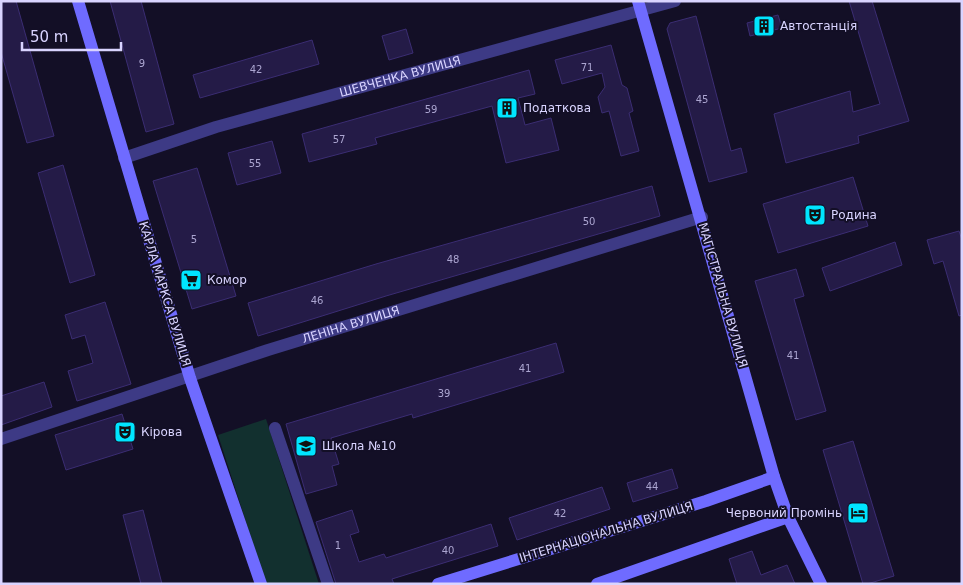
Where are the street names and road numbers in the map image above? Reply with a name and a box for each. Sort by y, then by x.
street label: ШЕВЧЕНКА ВУЛИЦЯ [338,53,462,100]
street label: КАРЛА МАРКСА ВУЛИЦЯ [136,220,194,368]
street label: МАГІСТРАЛЬНА ВУЛИЦЯ [696,221,750,369]
street label: ЛЕНІНА ВУЛИЦЯ [300,303,401,346]
street label: ІНТЕРНАЦІОНАЛЬНА ВУЛИЦЯ [517,499,695,565]

